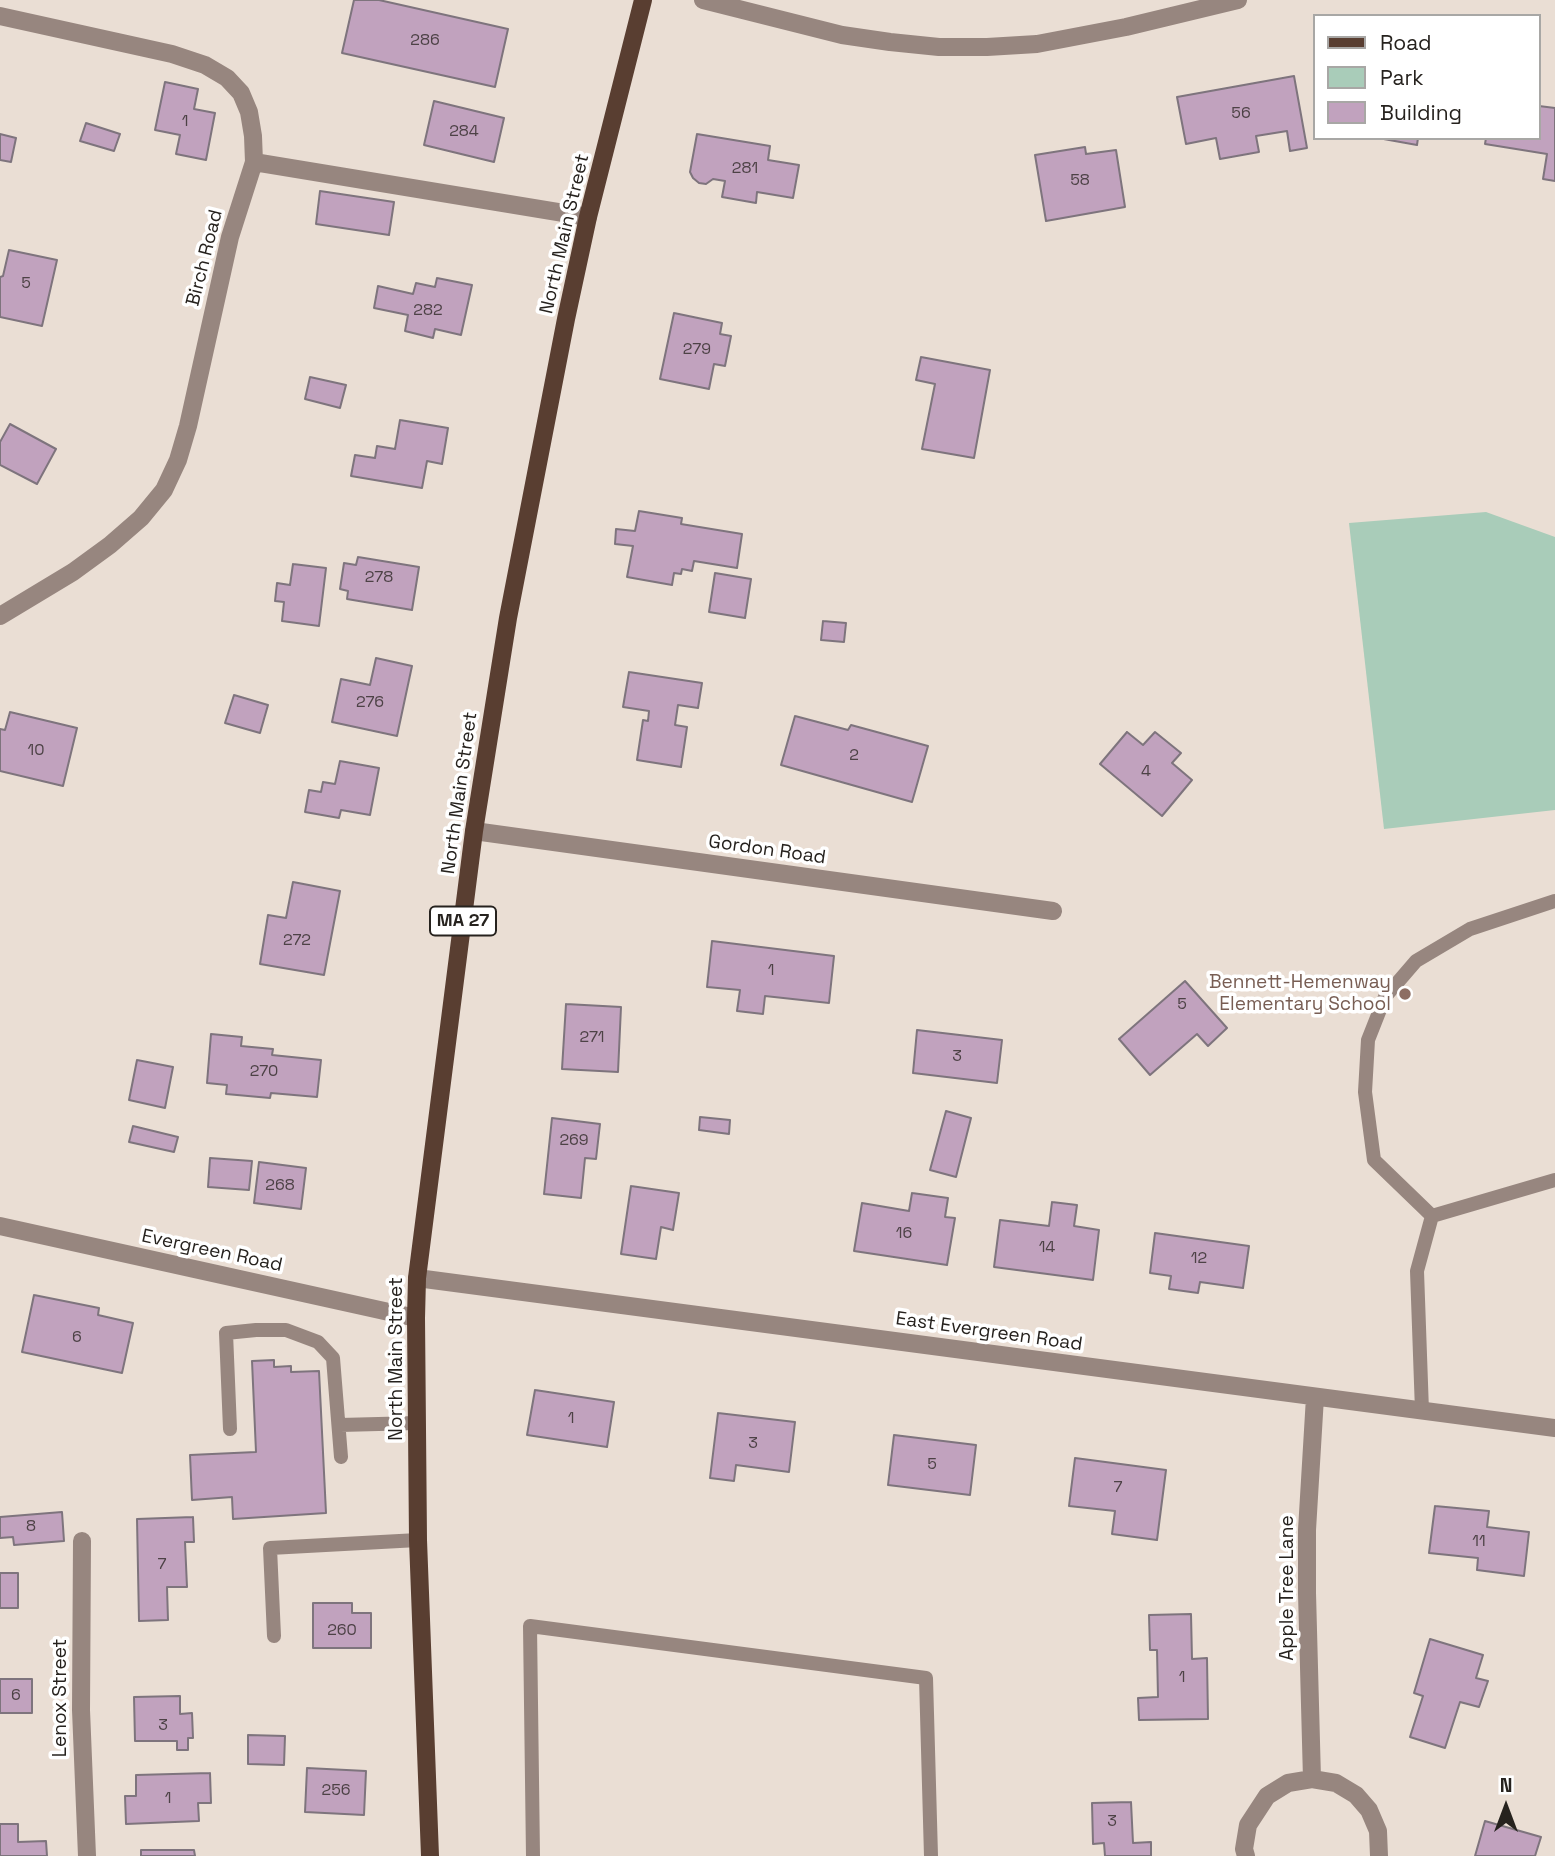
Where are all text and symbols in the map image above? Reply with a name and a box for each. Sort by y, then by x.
legend [1314,14,1541,140]
text: Road [1380,29,1432,56]
house number: 286 [410,31,440,51]
text: Park [1380,64,1424,91]
text: Building [1380,99,1462,126]
house number: 56 [1231,104,1251,124]
house number: 1 [182,112,188,132]
house number: 284 [449,122,479,142]
street label: North Main Street [536,152,594,316]
house number: 281 [732,159,758,179]
house number: 58 [1070,171,1090,191]
street label: Birch Road [182,207,228,309]
house number: 5 [21,274,31,294]
house number: 282 [413,301,443,321]
house number: 279 [683,340,711,360]
house number: 278 [365,568,393,588]
house number: 276 [356,693,384,713]
street label: North Main Street [437,711,483,875]
house number: 10 [28,741,44,761]
house number: 2 [849,746,859,766]
house number: 4 [1141,762,1151,782]
street label: Gordon Road [707,830,827,870]
road number: MA 27 [430,906,496,936]
house number: 272 [283,931,311,951]
house number: 1 [768,961,774,981]
place label: Bennett-Hemenway Elementary School [1209,972,1391,1016]
marker: Bennett-Hemenway Elementary School [1397,986,1413,1002]
house number: 5 [1177,995,1187,1015]
house number: 271 [579,1028,605,1048]
house number: 3 [952,1047,962,1067]
house number: 270 [250,1062,278,1082]
house number: 269 [559,1131,589,1151]
house number: 268 [265,1176,295,1196]
house number: 16 [896,1224,912,1244]
street label: Evergreen Road [140,1225,284,1277]
house number: 14 [1039,1238,1055,1258]
house number: 12 [1191,1249,1207,1269]
street label: North Main Street [386,1277,408,1441]
street label: East Evergreen Road [894,1308,1084,1356]
house number: 6 [72,1328,82,1348]
house number: 1 [568,1409,574,1429]
house number: 3 [748,1434,758,1454]
house number: 5 [927,1455,937,1475]
house number: 7 [1113,1478,1123,1498]
street label: Apple Tree Lane [1277,1515,1299,1661]
house number: 8 [26,1517,36,1537]
house number: 11 [1472,1532,1486,1552]
house number: 7 [157,1555,167,1575]
house number: 260 [327,1621,357,1641]
street label: Lenox Street [50,1639,72,1757]
house number: 1 [1179,1668,1185,1688]
house number: 6 [11,1686,21,1706]
house number: 3 [158,1716,168,1736]
north arrow [1471,1772,1541,1842]
text: N [1500,1773,1512,1798]
house number: 256 [321,1781,351,1801]
house number: 1 [165,1789,171,1809]
house number: 3 [1107,1812,1117,1832]

